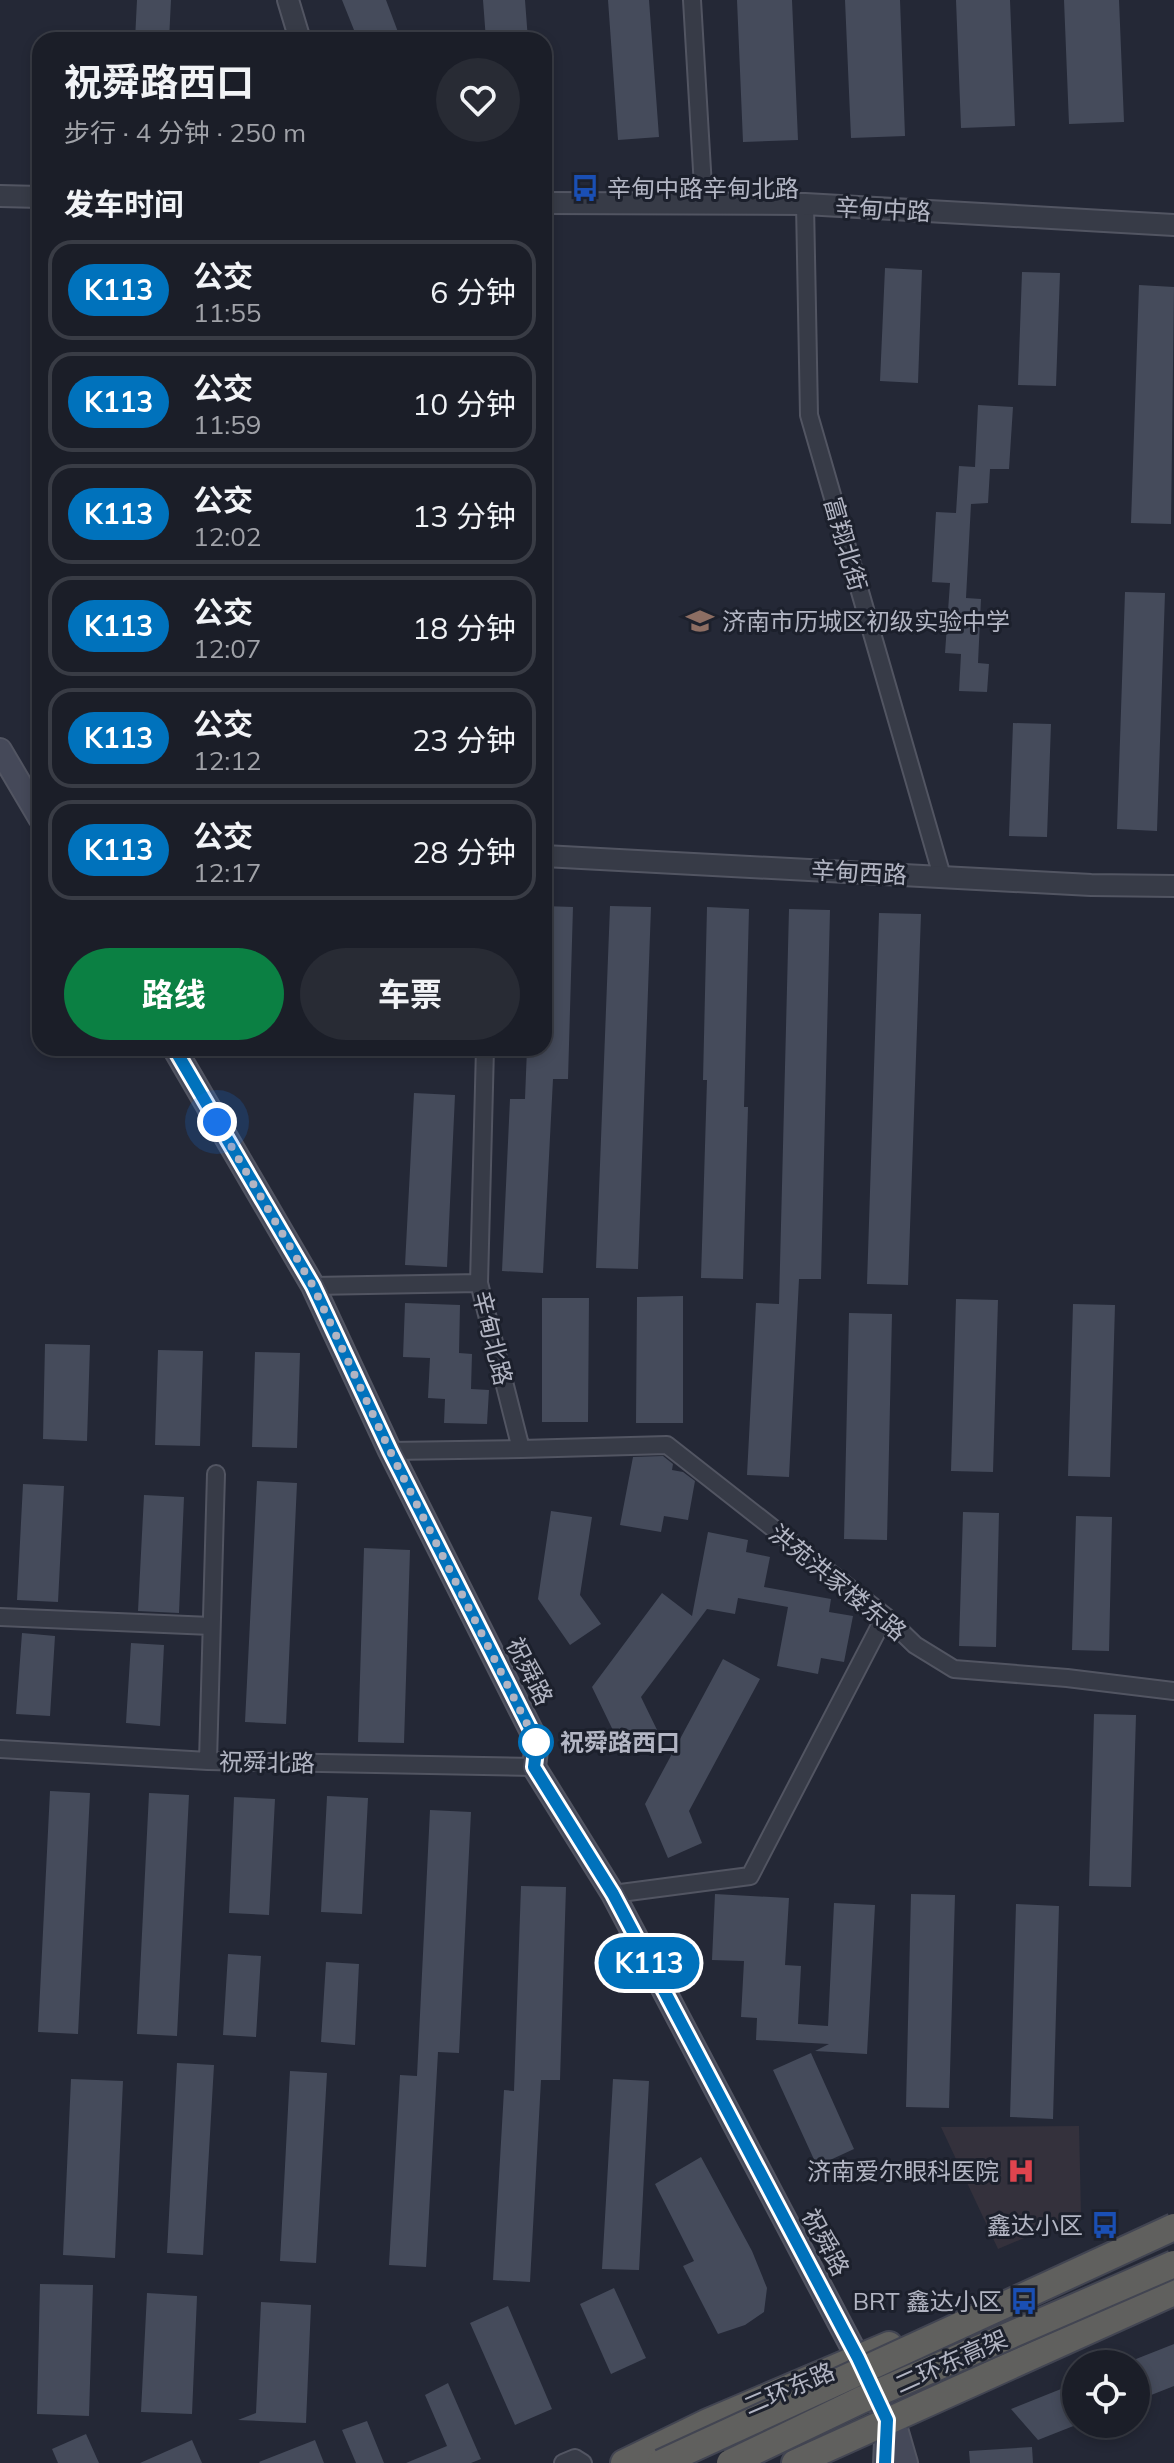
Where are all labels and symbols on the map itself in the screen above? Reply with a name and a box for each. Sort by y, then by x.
bus stop icon: 辛甸中路辛甸北路 [570,173,600,203]
place label: 辛甸中路辛甸北路 [607,173,799,203]
street label: 辛甸中路 [834,192,932,226]
street label: 富翔北街 [818,494,874,594]
school or university icon: 济南市历城区初级实验中学 [685,606,715,636]
place label: 济南市历城区初级实验中学 [722,606,1010,636]
street label: 辛甸西路 [810,855,908,889]
your location [197,1102,237,1142]
street label: 辛甸北路 [467,1288,519,1388]
street label: 洪苑洪家楼东路 [763,1517,913,1647]
street label: 祝舜路 [500,1632,560,1710]
marker: 祝舜路西口 [519,1725,553,1759]
place label: 祝舜路西口 [560,1727,680,1757]
street label: 祝舜北路 [219,1746,315,1778]
line badge: K113 [593,1937,705,1989]
place label: 济南爱尔眼科医院 [807,2156,999,2186]
hospital icon: 济南爱尔眼科医院 [1006,2156,1036,2186]
street label: 祝舜路 [796,2203,856,2281]
place label: 鑫达小区 [987,2210,1083,2240]
bus stop icon: 鑫达小区 [1090,2210,1120,2240]
place label: BRT 鑫达小区 [853,2286,1002,2316]
bus stop icon: BRT 鑫达小区 [1009,2286,1039,2316]
street label: 二环东高架 [890,2323,1012,2399]
street label: 二环东路 [739,2355,839,2421]

